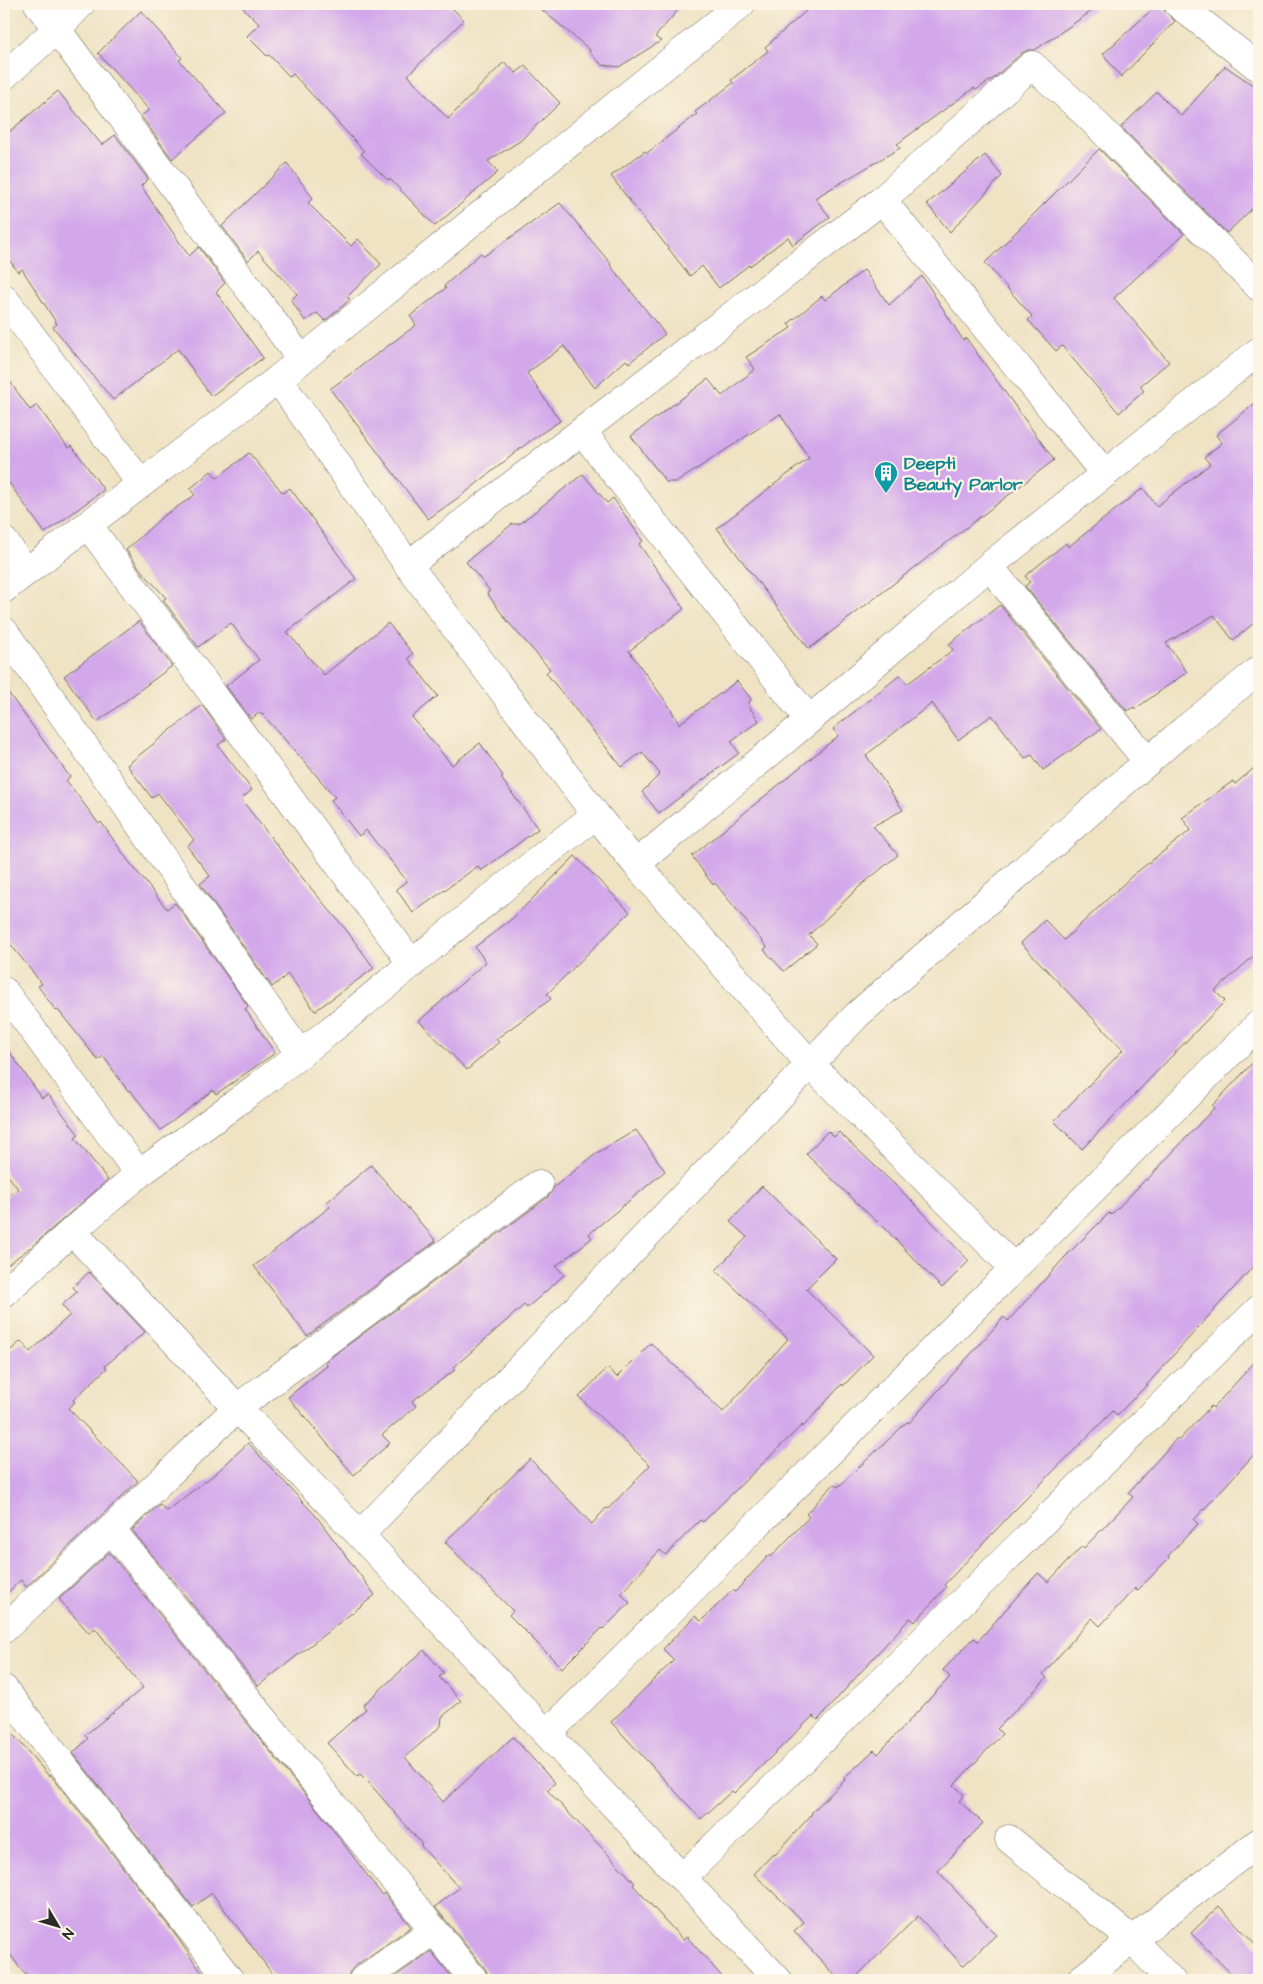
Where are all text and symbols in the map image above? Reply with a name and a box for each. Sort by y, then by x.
place label: Deepti Beauty Parlor [904,451,1023,498]
building icon: Deepti Beauty Parlor [873,460,899,494]
north arrow [32,1902,82,1952]
text: N [57,1924,78,1943]

